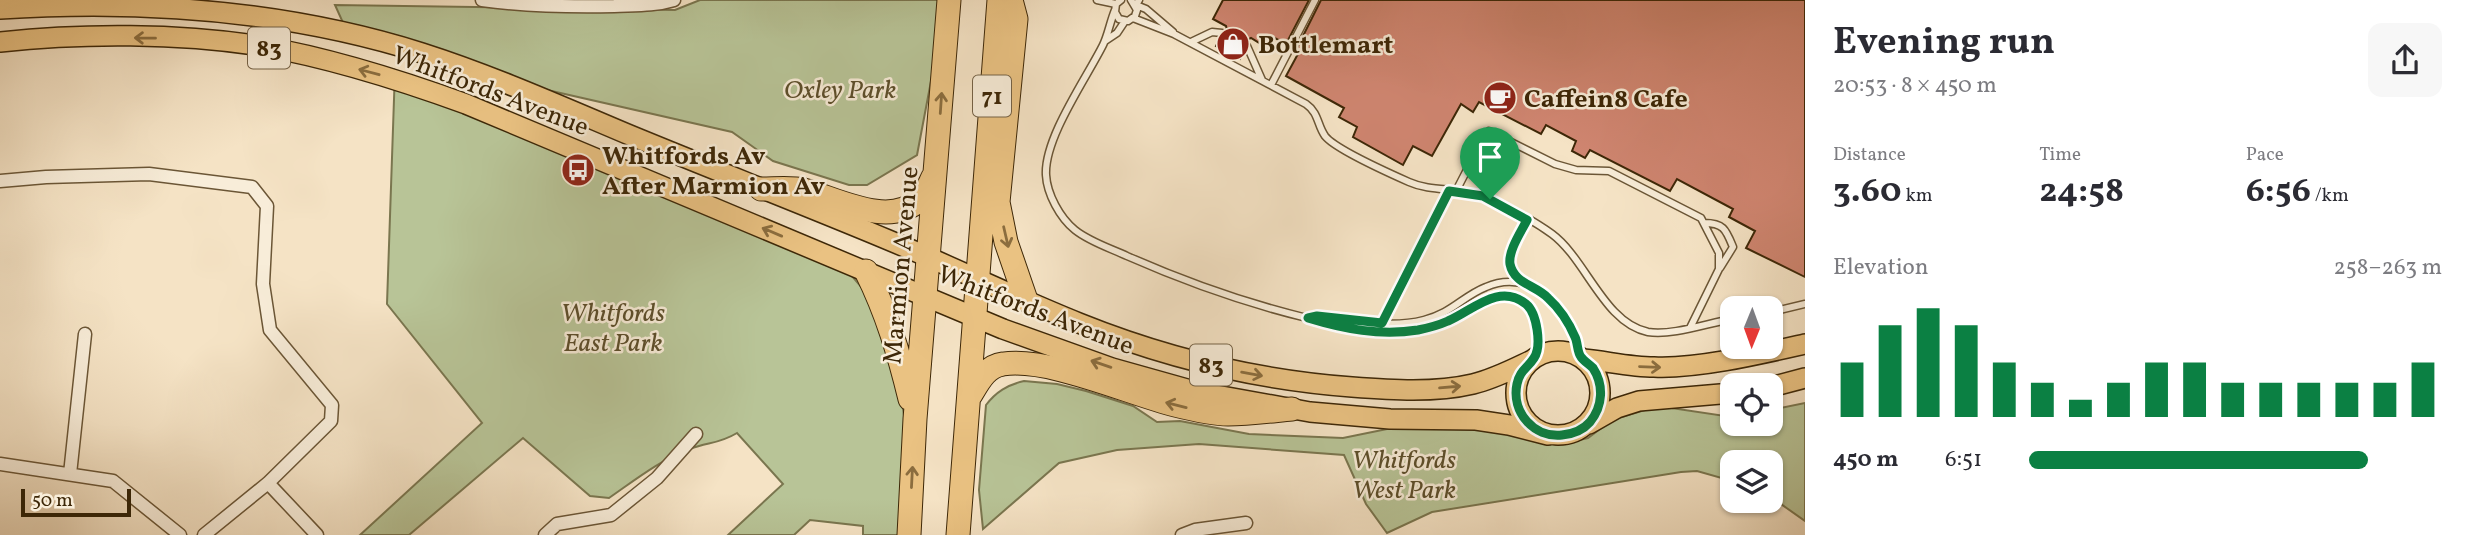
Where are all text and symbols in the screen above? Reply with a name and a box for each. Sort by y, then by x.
text: Evening run [1833,17,2055,70]
button: share [2368,23,2442,97]
shop icon: Bottlemart [1214,25,1252,63]
road number: 83 [248,28,290,68]
place label: Bottlemart [1258,28,1394,64]
one-way arrow [133,31,156,45]
street label: Whitfords Avenue [387,38,594,146]
one-way arrow [358,65,381,78]
text: 20:53 · 8 × 450 m [1833,70,1997,102]
park label: Oxley Park [784,73,896,109]
road number: 71 [973,76,1011,116]
cafe icon: Caffein8 Cafe [1481,79,1519,117]
place label: Caffein8 Cafe [1524,82,1688,118]
one-way arrow [935,92,948,114]
pin [1460,127,1520,199]
icon: arrive [1471,138,1509,176]
place label: Whitfords Av After Marmion Av [602,139,826,205]
text: Distance [1833,142,1906,168]
text: Time [2039,142,2081,168]
text: Pace [2246,142,2284,168]
bus stop icon: Whitfords Av After Marmion Av [559,151,597,189]
street label: Marmion Avenue [875,165,929,366]
text: 3.60 [1833,168,1902,216]
text: 24:58 [2039,168,2124,216]
text: 6:56 [2246,168,2311,216]
text: km [1902,183,1933,209]
text: /km [2311,183,2349,209]
one-way arrow [761,224,783,237]
one-way arrow [1000,226,1013,248]
text: Elevation [1833,252,1929,284]
text: 258–263 m [2333,252,2442,284]
street label: Whitfords Avenue [932,257,1139,365]
park label: Whitfords East Park [561,296,666,362]
north arrow [1720,296,1783,359]
map controls [1720,296,1783,513]
road number: 83 [1190,344,1232,386]
one-way arrow [1090,357,1112,369]
one-way arrow [1639,360,1662,373]
one-way arrow [1241,368,1263,381]
button: locate [1720,373,1783,436]
one-way arrow [1438,380,1461,393]
one-way arrow [1165,398,1188,411]
park label: Whitfords West Park [1352,443,1457,509]
text: 450 m [1833,444,1898,476]
text: 6:51 [1945,444,1982,476]
button: layers [1720,450,1783,513]
one-way arrow [906,466,919,489]
scale bar [21,486,131,518]
text: 50 m [32,488,73,514]

